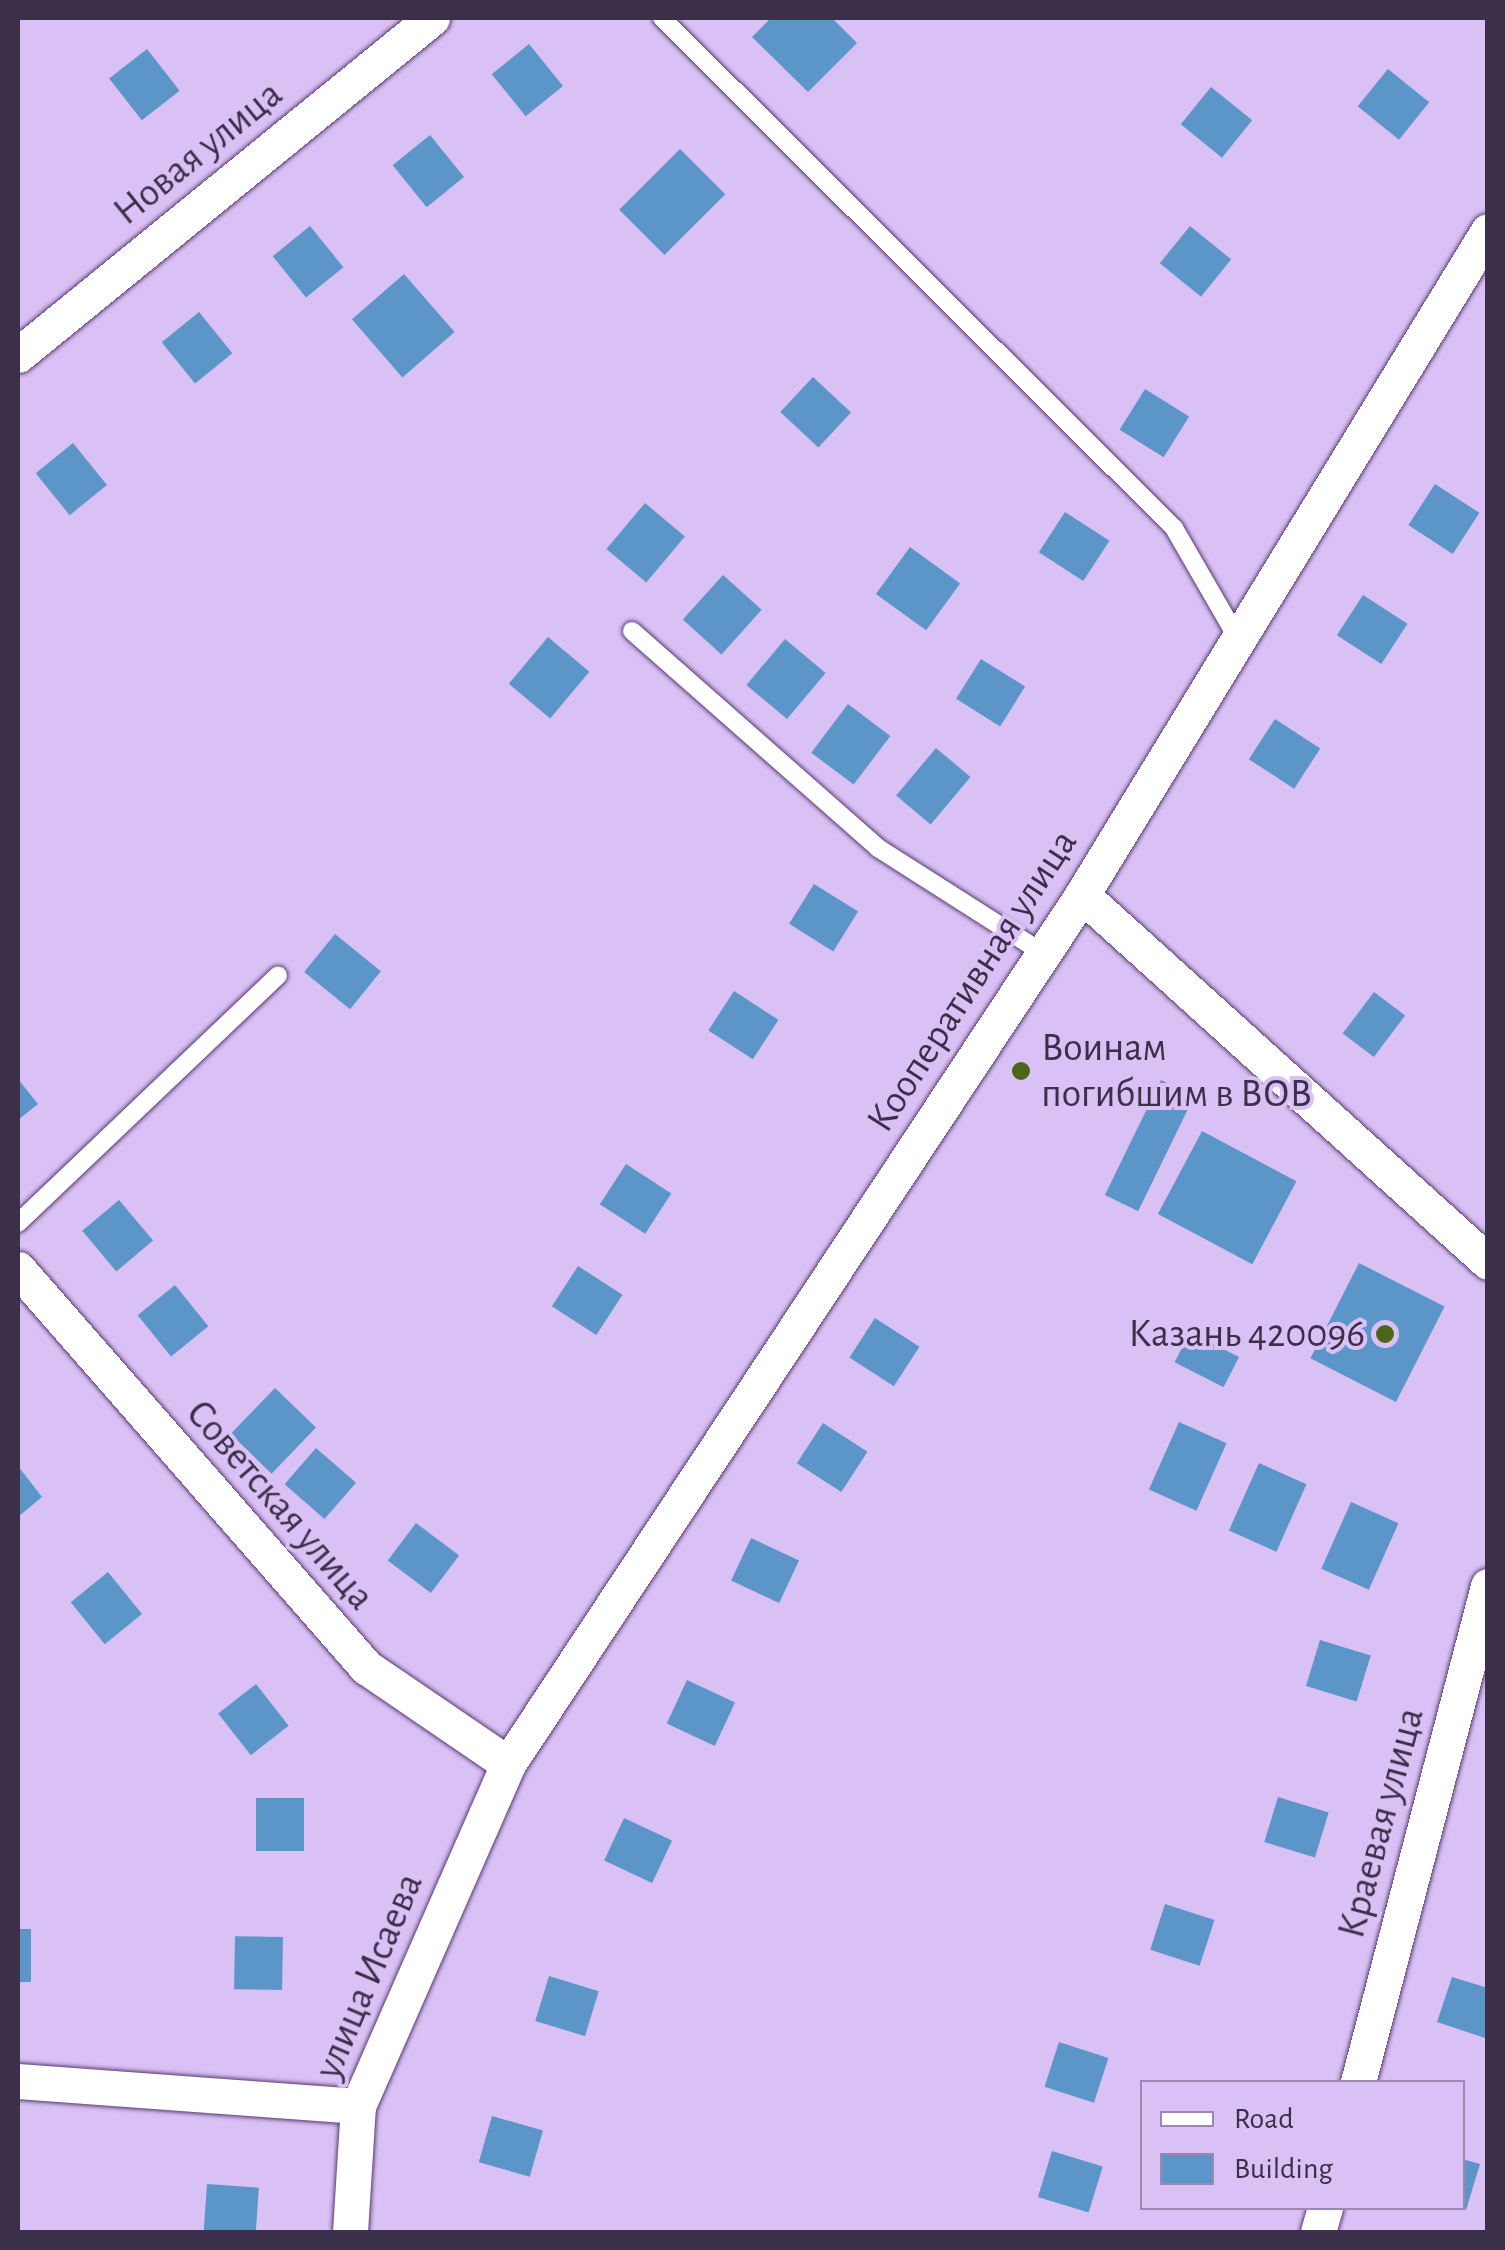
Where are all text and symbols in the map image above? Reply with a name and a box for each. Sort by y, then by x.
street label: Новая улица [104,70,292,236]
street label: Кооперативная улица [856,821,1088,1141]
place label: Воинам погибшим в ВОВ [1041,1024,1312,1118]
marker: Воинам погибшим в ВОВ [1010,1060,1032,1082]
place label: Казань 420096 [1128,1310,1365,1358]
marker: Казань 420096 [1374,1323,1396,1345]
street label: Советская улица [176,1390,384,1620]
street label: Краевая улица [1327,1703,1435,1943]
street label: улица Исаева [304,1866,434,2086]
legend [1140,2080,1465,2210]
text: Road [1234,2104,1294,2134]
text: Building [1234,2154,1333,2184]

